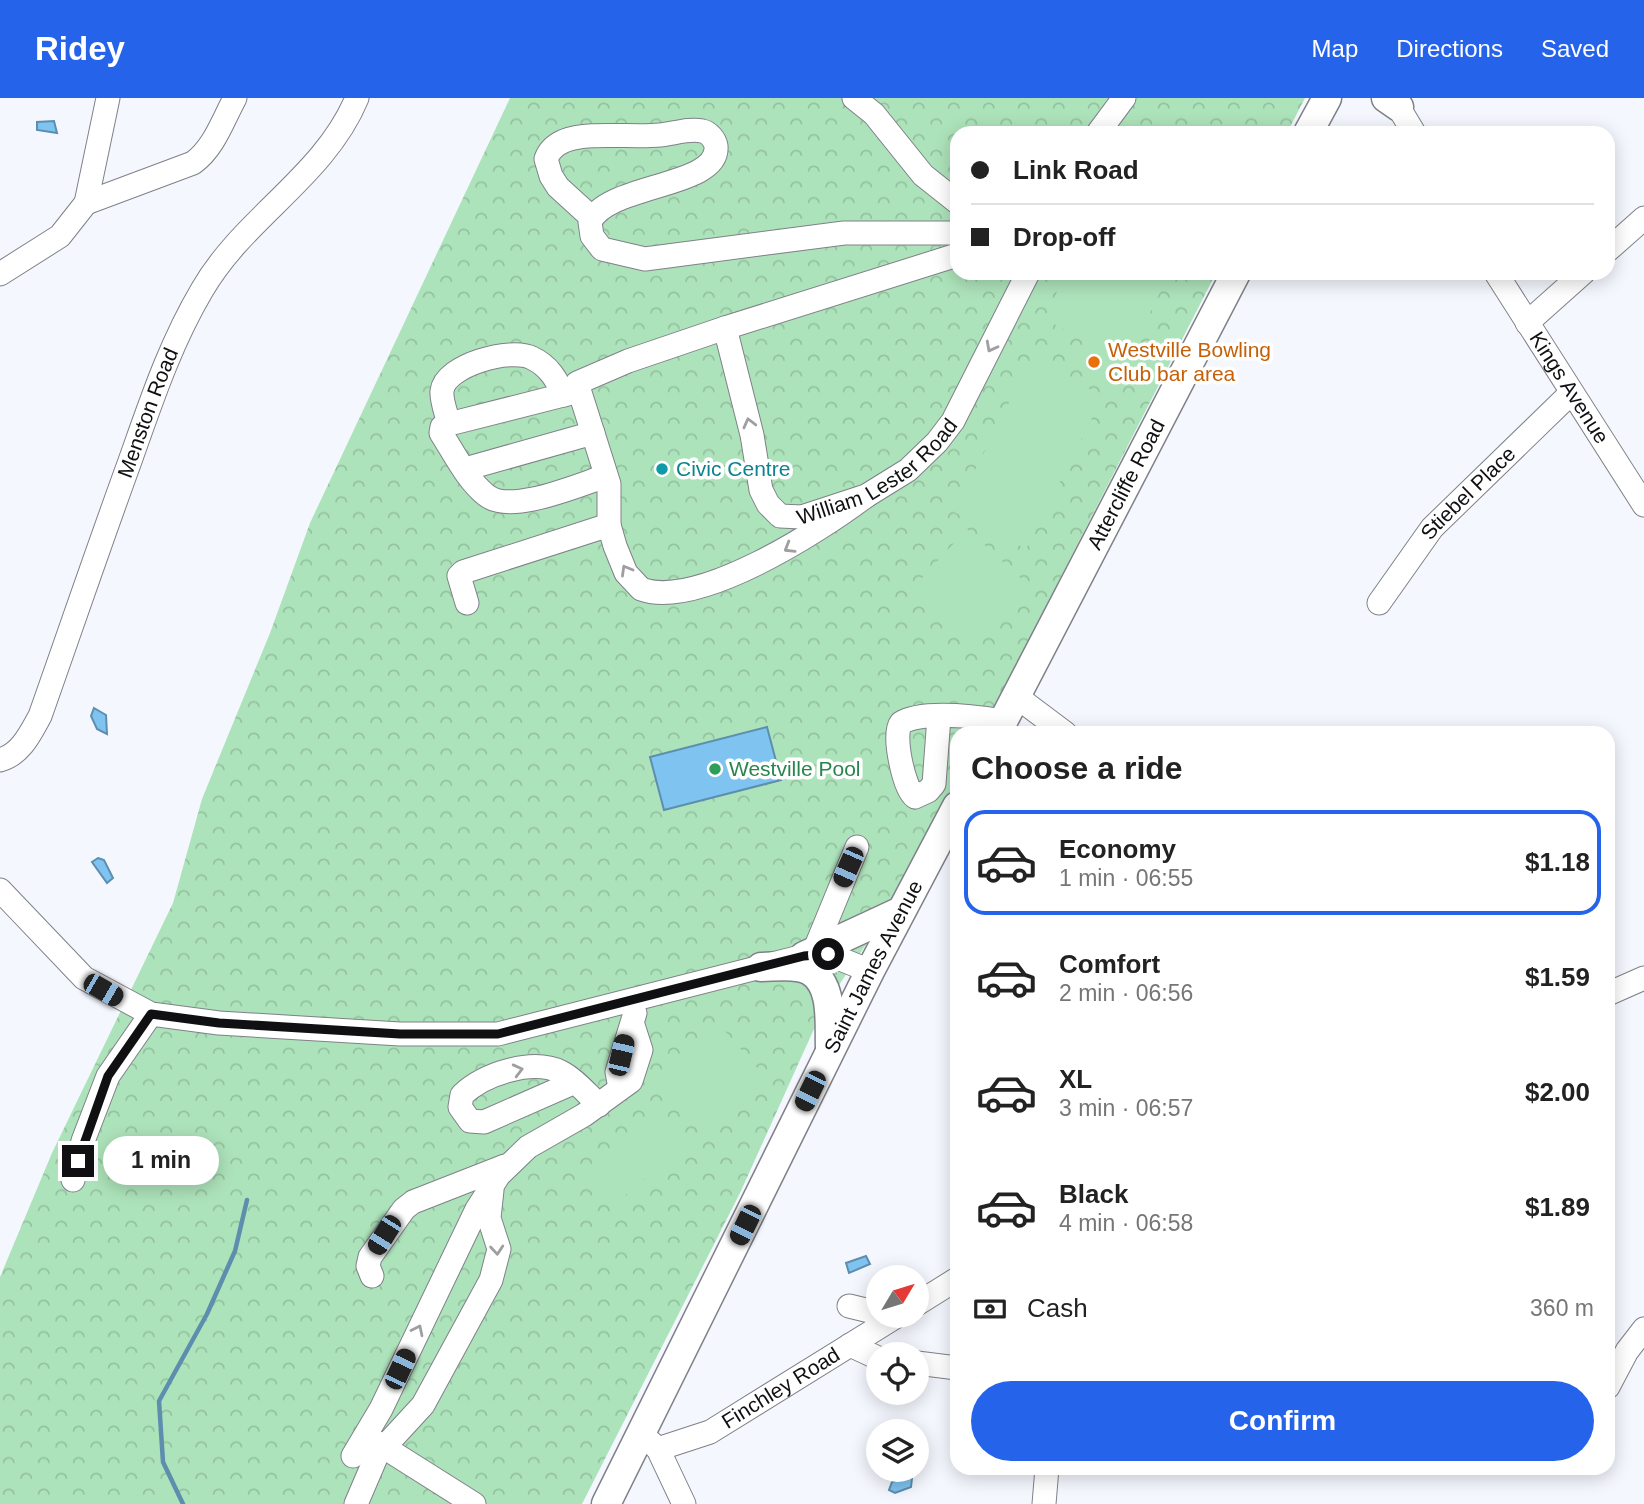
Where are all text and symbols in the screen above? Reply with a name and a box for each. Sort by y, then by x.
text: Ridey [35,30,125,67]
text: Map [1312,35,1358,62]
text: Directions [1396,35,1503,62]
text: Saved [1541,35,1609,62]
text: Link Road [1013,155,1139,185]
text: Drop-off [1013,222,1116,252]
street label: Kings Avenue [1525,327,1614,448]
place label: Westville Bowling Club bar area [1108,338,1271,385]
one-way arrow [986,340,1000,352]
street label: Menston Road [113,344,182,481]
marker: Westville Bowling Club bar area [1086,354,1102,370]
street label: William Lester Road [794,414,962,529]
street label: Attercliffe Road [1082,415,1169,553]
one-way arrow [743,417,757,429]
street label: Stiebel Place [1416,442,1520,543]
place label: Civic Centre [676,457,790,480]
marker: Civic Centre [654,461,670,477]
one-way arrow [784,539,797,552]
one-way arrow [621,565,634,578]
text: Choose a ride [971,750,1183,786]
place label: Westville Pool [729,757,861,780]
marker: Westville Pool [707,761,723,777]
icon: car [975,831,1038,894]
text: Economy [1059,834,1176,864]
car [830,844,867,890]
text: $1.18 [1525,847,1590,877]
text: 1 min · 06:55 [1059,865,1193,891]
street label: Saint James Avenue [819,876,927,1057]
route start [812,938,844,970]
icon: car [975,946,1038,1009]
text: Comfort [1059,949,1160,979]
text: $1.59 [1525,962,1590,992]
car [80,970,127,1010]
text: 2 min · 06:56 [1059,980,1193,1006]
car [607,1032,636,1078]
icon: car [975,1061,1038,1124]
one-way arrow [511,1064,523,1078]
text: XL [1059,1064,1092,1094]
car [792,1068,829,1114]
text: $2.00 [1525,1077,1590,1107]
text: 3 min · 06:57 [1059,1095,1193,1121]
callout: 1 min [102,1136,218,1186]
route end [62,1145,94,1177]
text: 1 min [131,1147,191,1173]
icon: car [975,1176,1038,1239]
text: Black [1059,1179,1128,1209]
text: $1.89 [1525,1192,1590,1222]
car [727,1202,764,1248]
text: 4 min · 06:58 [1059,1210,1193,1236]
car [364,1212,405,1258]
one-way arrow [489,1245,504,1256]
north arrow [866,1265,929,1328]
map controls [866,1265,929,1482]
icon: cash [971,1290,1009,1328]
text: Cash [1027,1293,1088,1323]
text: 360 m [1530,1295,1594,1321]
one-way arrow [410,1325,424,1337]
street label: Finchley Road [717,1342,844,1433]
button: locate [866,1342,929,1405]
car [382,1346,419,1392]
button: Confirm [971,1381,1594,1461]
button: layers [866,1419,929,1482]

